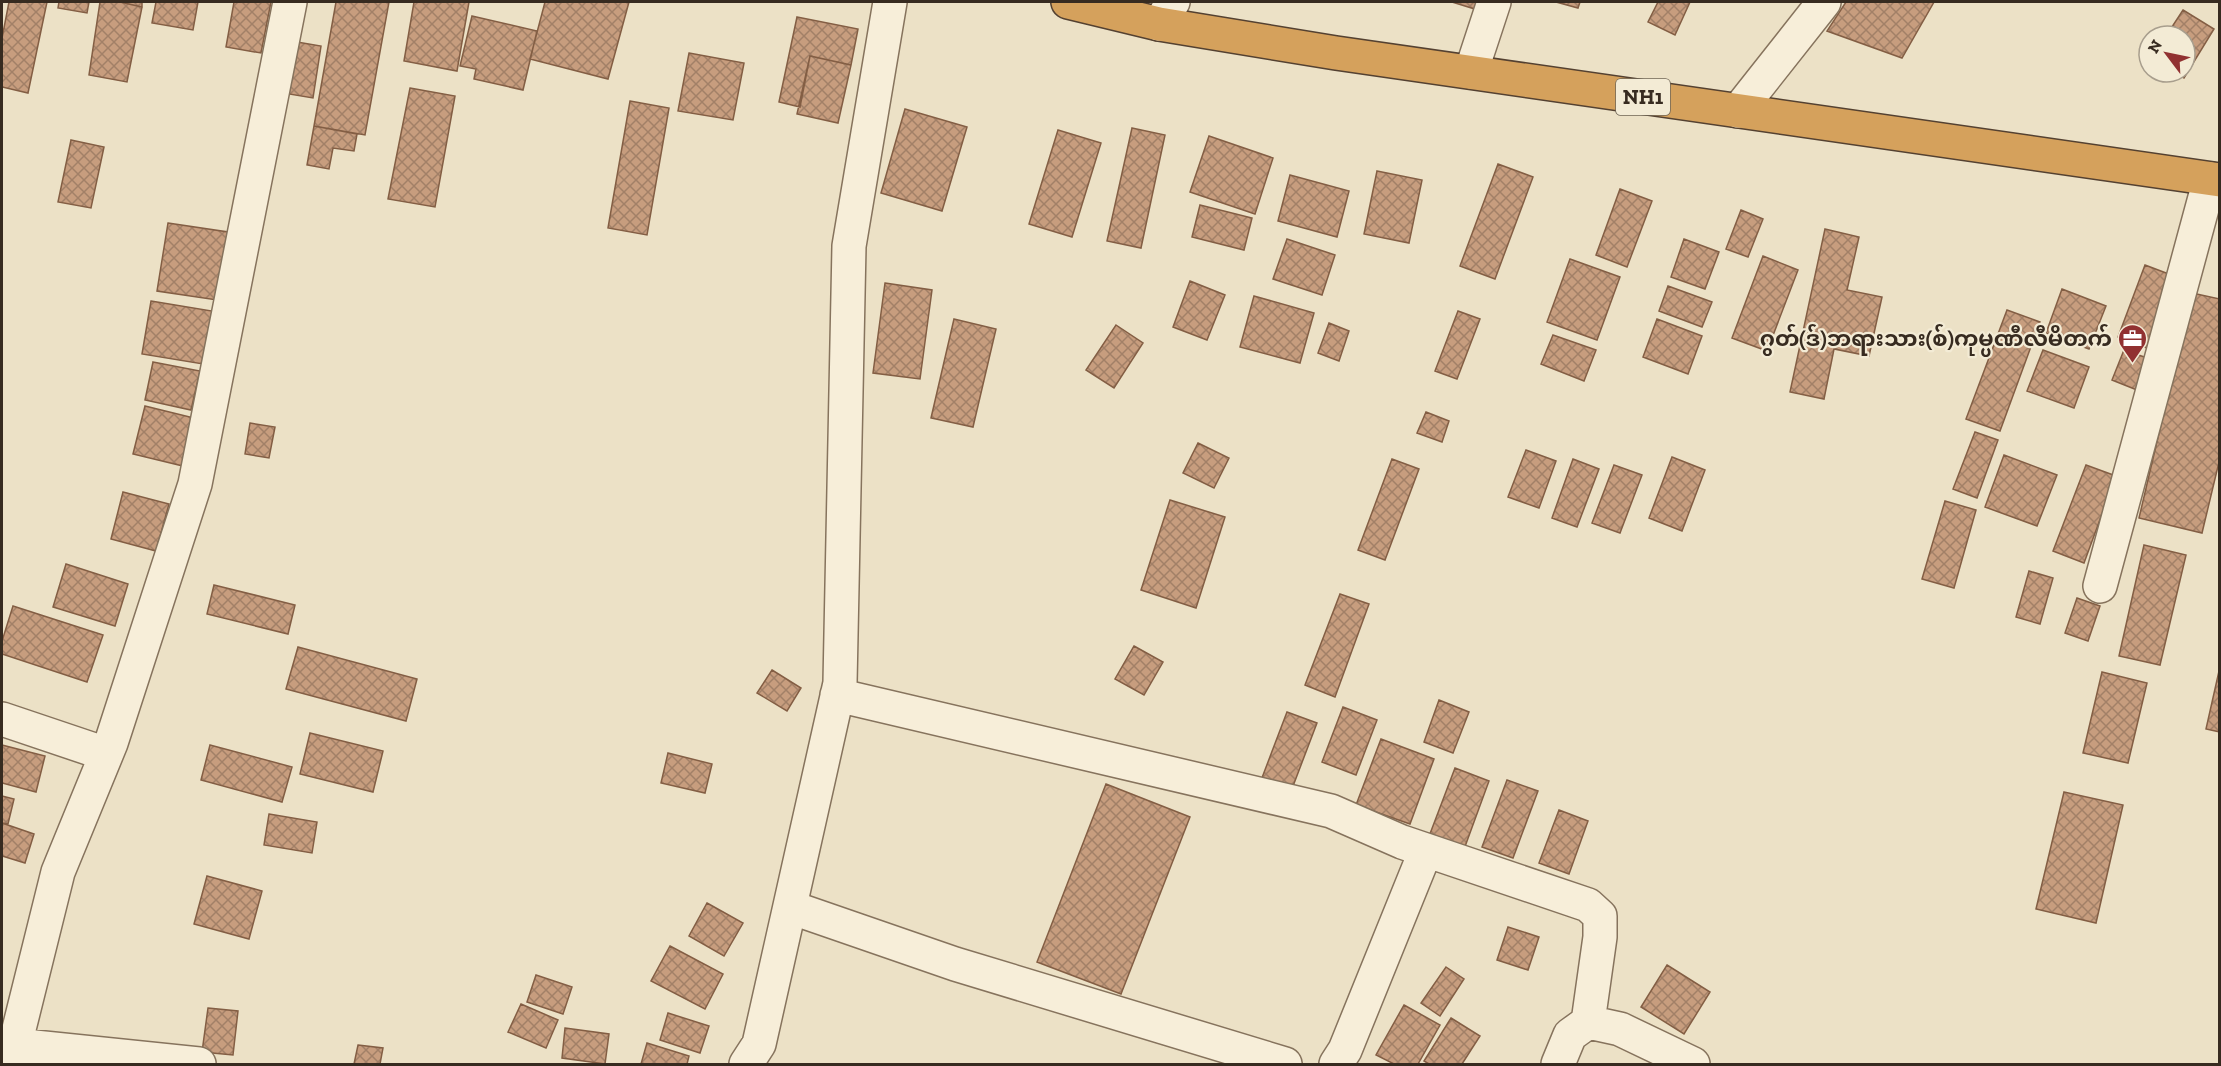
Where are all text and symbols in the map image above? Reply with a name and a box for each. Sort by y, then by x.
north arrow [2137,24,2197,84]
text: N [2143,36,2166,57]
road number: NH1 [1616,79,1670,115]
office icon: ဂွတ်(ဒ်)ဘရားသား(စ်)ကုမ္ပဏီလီမိတက် [2117,322,2149,364]
place label: ဂွတ်(ဒ်)ဘရားသား(စ်)ကုမ္ပဏီလီမိတက် [1760,323,2112,357]

